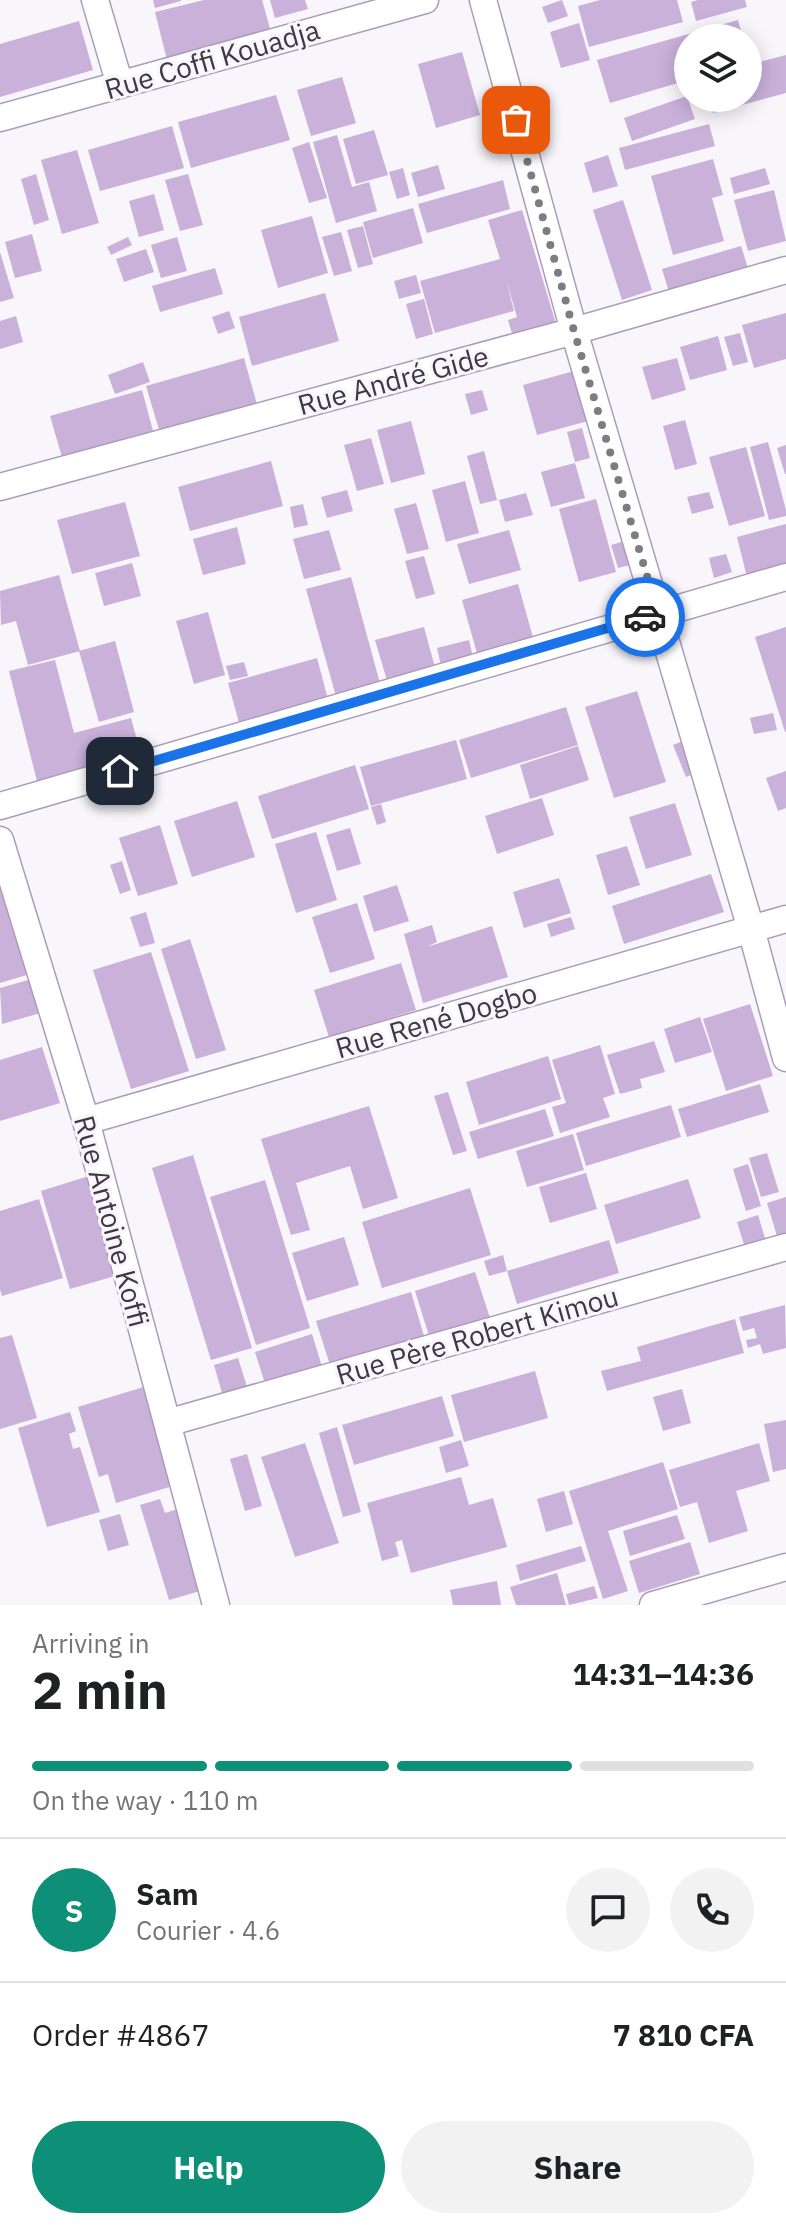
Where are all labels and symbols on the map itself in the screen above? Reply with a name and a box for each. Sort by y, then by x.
street label: Rue Coffi Kouadja [100,11,324,107]
pin [482,86,550,154]
street label: Rue André Gide [294,337,492,423]
courier [605,577,685,657]
pin [86,737,154,805]
street label: Rue René Dogbo [331,974,541,1066]
street label: Rue Antoine Koffi [66,1111,158,1331]
street label: Rue Père Robert Kimou [332,1277,622,1393]

